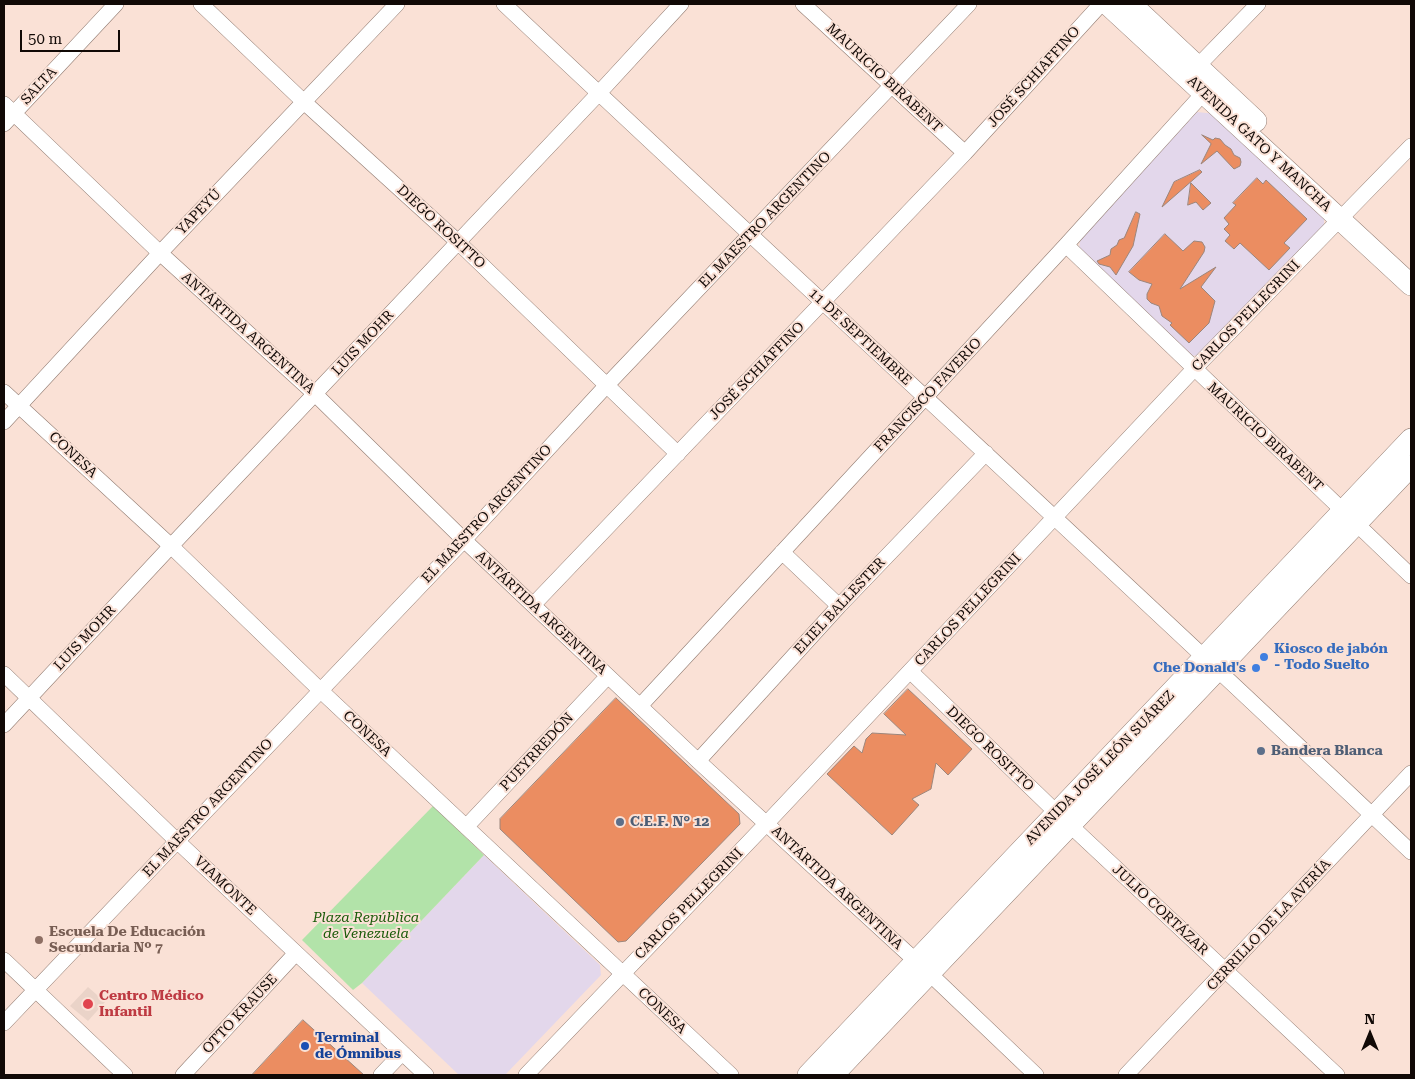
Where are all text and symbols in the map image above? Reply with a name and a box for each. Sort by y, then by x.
scale bar [22,20,122,52]
street label: MAURICIO BIRABENT [823,20,945,136]
street label: JOSÉ SCHIAFFINO [984,23,1084,131]
text: 50 m [28,30,62,48]
street label: SALTA [18,64,60,108]
street label: AVENIDA GATO Y MANCHA [1183,73,1335,215]
street label: EL MAESTRO ARGENTINO [695,148,835,292]
street label: DIEGO ROSITTO [393,182,489,272]
street label: YAPEYÚ [173,186,225,238]
street label: CARLOS PELLEGRINI [1189,257,1303,375]
street label: ANTÁRTIDA ARGENTINA [178,269,318,397]
street label: 11 DE SEPTIEMBRE [805,285,915,389]
street label: LUIS MOHR [329,307,397,379]
street label: JOSÉ SCHIAFFINO [706,318,808,424]
street label: FRANCISCO FAVERIO [871,335,985,455]
street label: MAURICIO BIRABENT [1204,379,1326,495]
street label: CONESA [45,428,101,482]
street label: EL MAESTRO ARGENTINO [418,441,556,587]
street label: ANTÁRTIDA ARGENTINA [472,548,610,678]
street label: CARLOS PELLEGRINI [911,550,1025,670]
street label: ELIEL BALLESTER [791,554,889,658]
street label: LUIS MOHR [51,602,119,674]
place label: Kiosco de jabón - Todo Suelto [1274,641,1388,674]
marker: Kiosco de jabón - Todo Suelto [1258,651,1270,663]
place label: Che Donald's [1153,660,1246,676]
marker: Che Donald's [1250,662,1262,674]
street label: AVENIDA JOSÉ LEÓN SUÁREZ [1022,687,1178,849]
street label: DIEGO ROSITTO [943,703,1037,795]
street label: CONESA [339,707,395,761]
street label: PUEYRREDÓN [497,710,577,794]
street label: EL MAESTRO ARGENTINO [139,735,277,881]
place label: Bandera Blanca [1271,743,1383,759]
marker: Bandera Blanca [1255,745,1267,757]
place label: C.E.F. N° 12 [630,814,709,830]
marker: C.E.F. N° 12 [614,816,626,828]
street label: ANTÁRTIDA ARGENTINA [768,823,906,953]
street label: CARLOS PELLEGRINI [632,845,746,963]
street label: VIAMONTE [190,853,260,919]
street label: CERRILLO DE LA AVERÍA [1204,856,1334,994]
street label: JULIO CORTÁZAR [1108,861,1212,959]
park label: Plaza República de Venezuela [313,910,419,942]
place label: Escuela De Educación Secundaria Nº 7 [49,924,205,956]
marker: Escuela De Educación Secundaria Nº 7 [33,934,45,946]
street label: OTTO KRAUSE [199,971,281,1057]
street label: CONESA [634,984,690,1038]
place label: Centro Médico Infantil [99,988,204,1020]
marker: Centro Médico Infantil [81,997,95,1011]
north arrow [1345,1009,1395,1059]
text: N [1365,1011,1375,1027]
place label: Terminal de Ómnibus [315,1030,401,1062]
marker: Terminal de Ómnibus [299,1040,311,1052]

